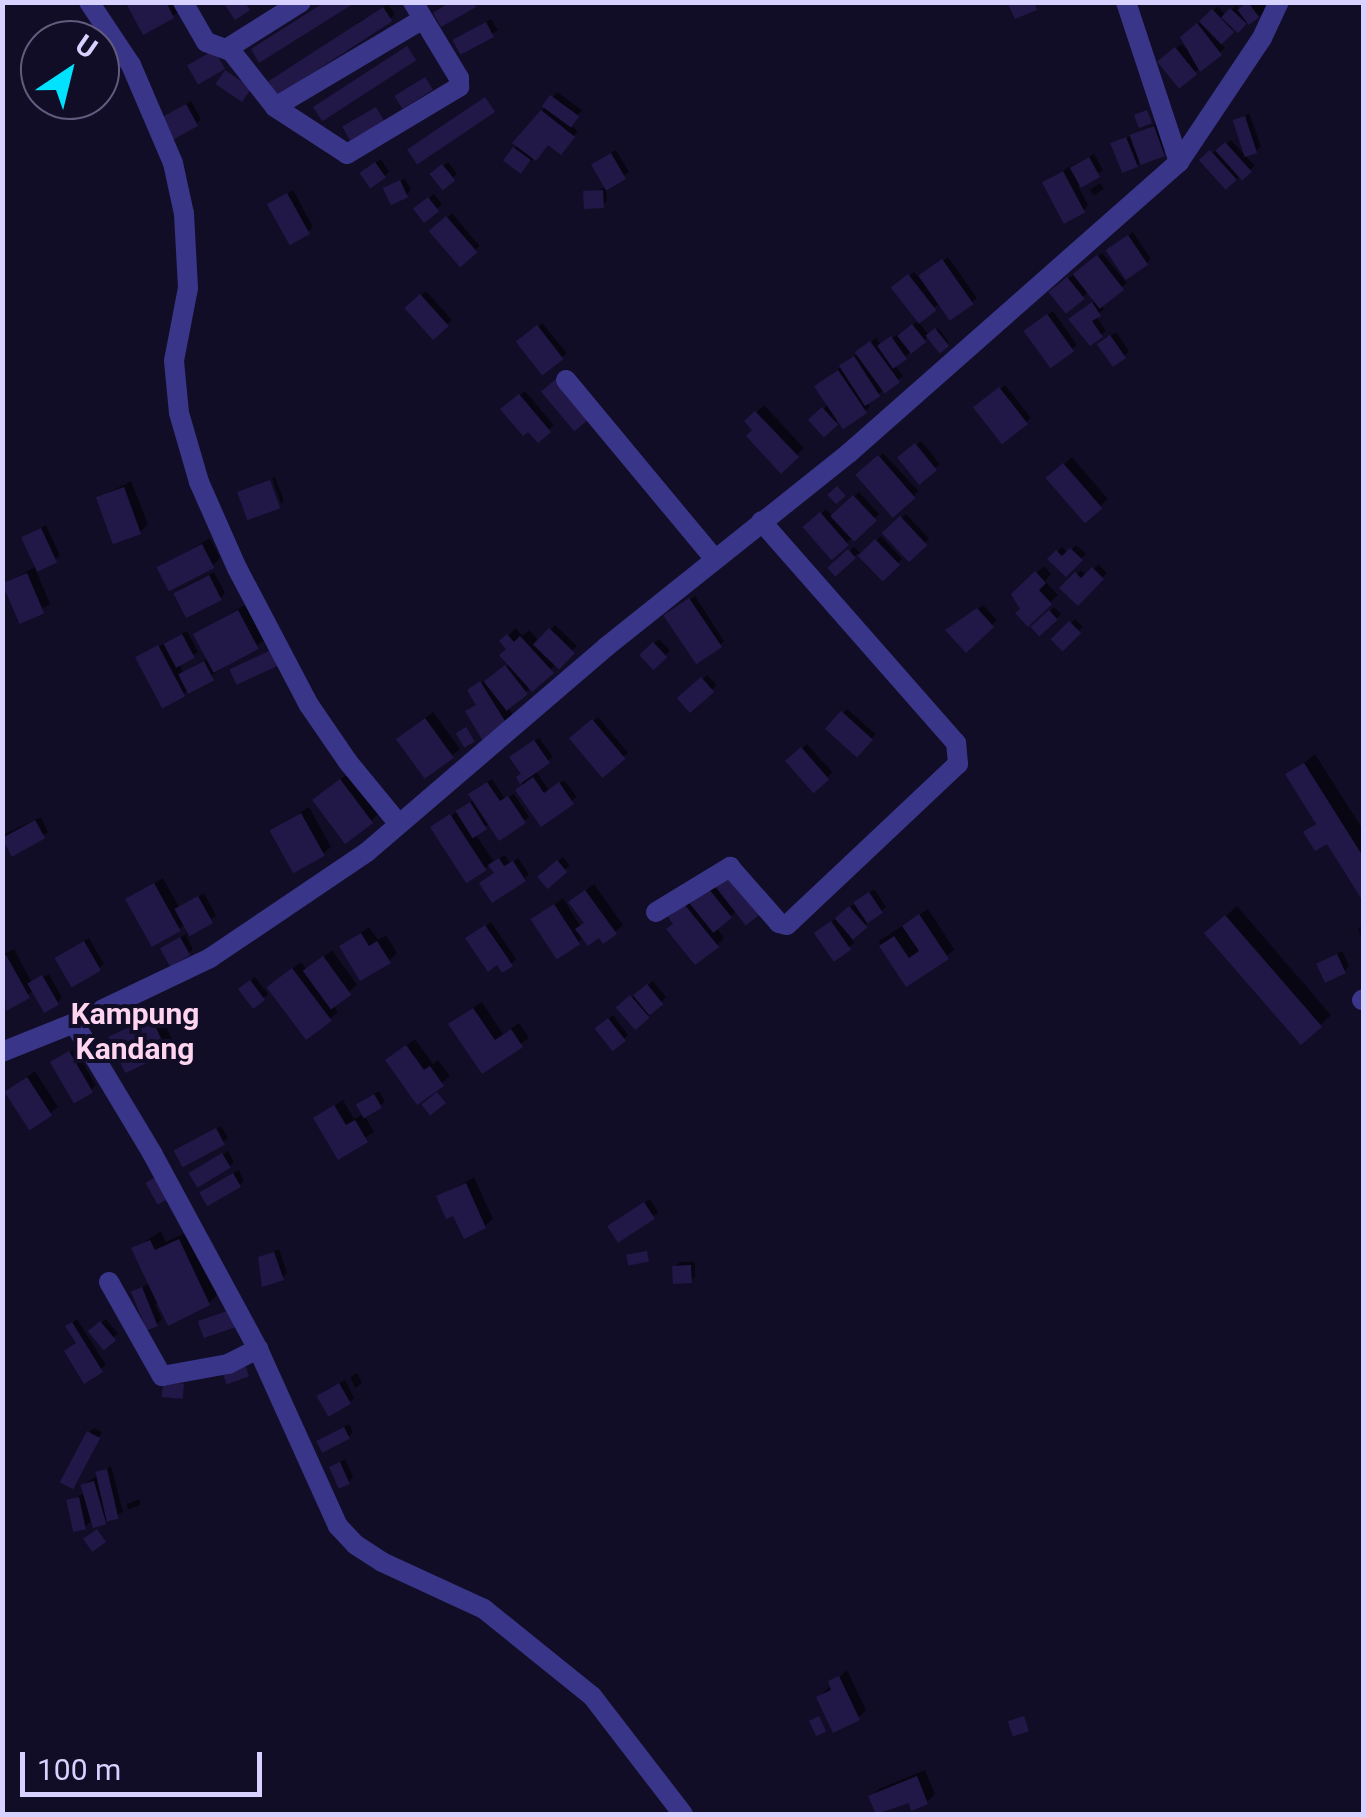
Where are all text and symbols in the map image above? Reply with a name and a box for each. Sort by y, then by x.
north arrow [20,20,120,120]
text: U [69,28,103,65]
district label: Kampung Kandang [71,996,199,1066]
scale bar [25,1732,268,1794]
text: 100 m [37,1752,121,1787]

